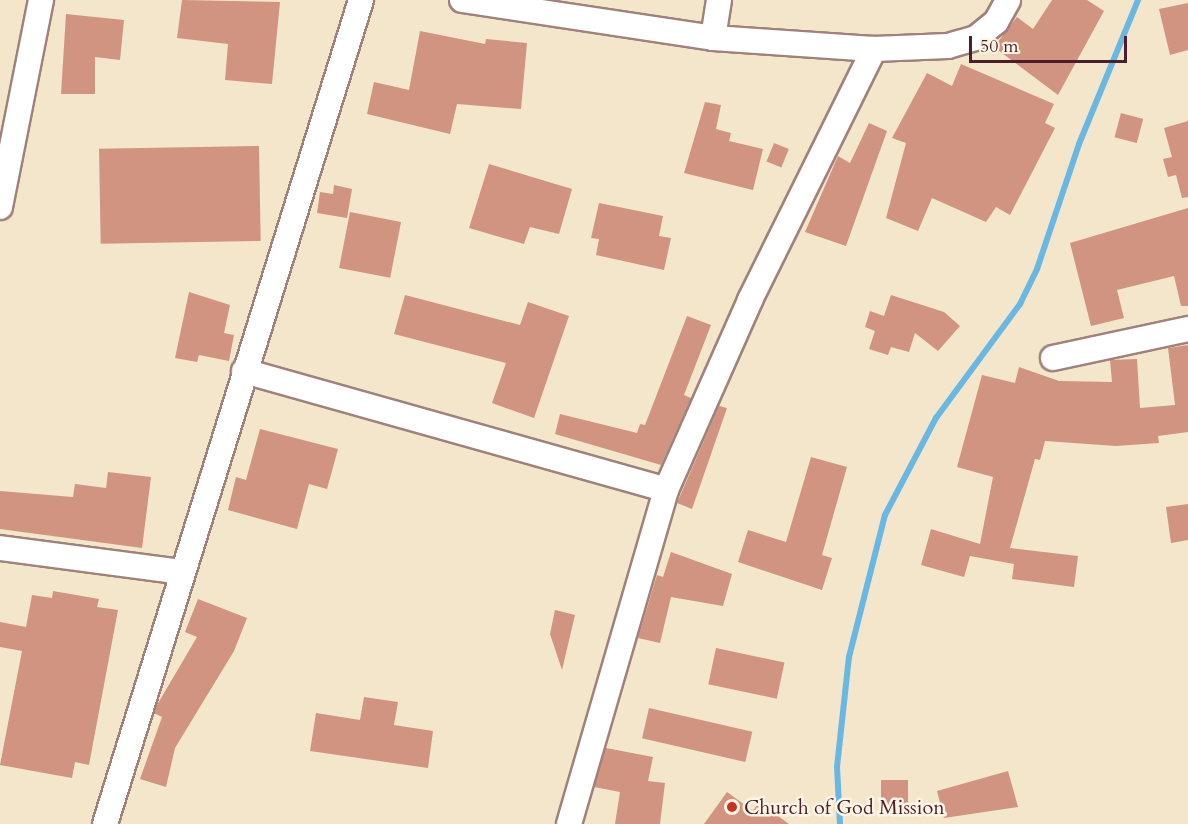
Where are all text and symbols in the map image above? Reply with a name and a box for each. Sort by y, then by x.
scale bar [972,24,1130,62]
text: 50 m [980,34,1019,59]
place label: Church of God Mission [744,795,945,819]
marker: Church of God Mission [725,800,739,814]

